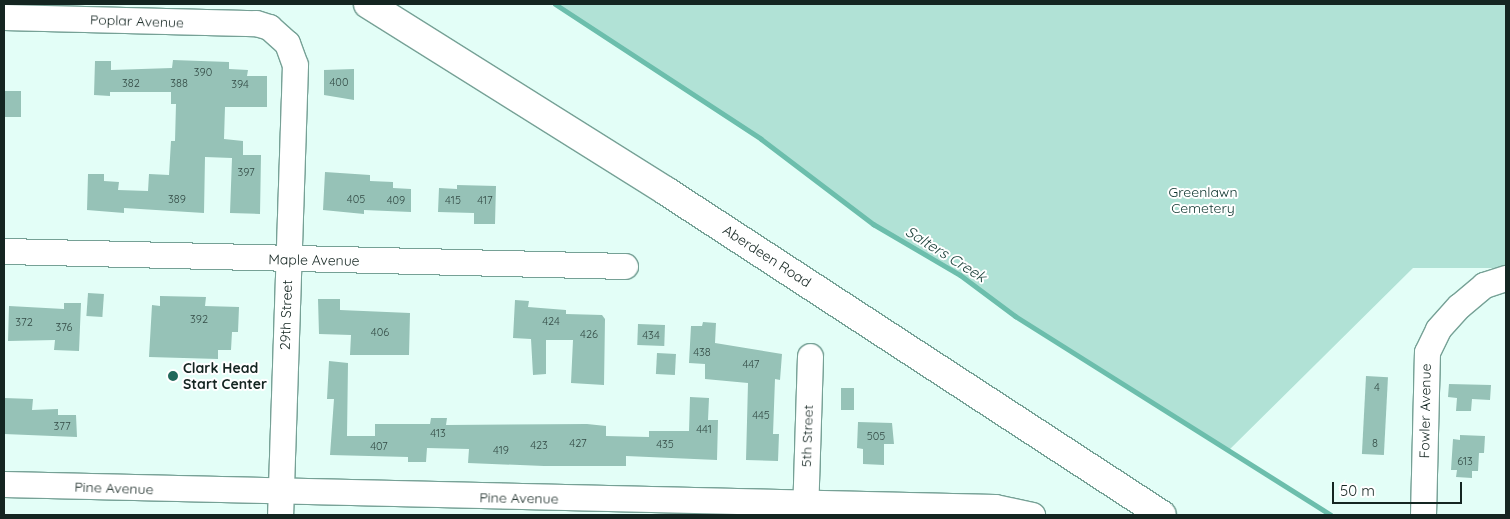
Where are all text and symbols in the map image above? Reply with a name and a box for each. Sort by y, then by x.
street label: Poplar Avenue [90,11,184,31]
house number: 390 [194,65,212,79]
house number: 400 [330,75,348,89]
house number: 382 [122,76,140,90]
house number: 388 [170,76,188,90]
house number: 394 [231,77,249,91]
house number: 397 [237,165,255,179]
park label: Greenlawn Cemetery [1169,184,1237,216]
house number: 389 [168,192,186,206]
house number: 405 [347,192,365,206]
house number: 409 [387,193,405,207]
house number: 415 [445,193,461,207]
house number: 417 [477,193,493,207]
street label: Aberdeen Road [720,221,814,291]
water label: Salters Creek [902,222,990,286]
street label: Maple Avenue [268,251,360,269]
street label: 29th Street [276,280,296,350]
house number: 392 [190,312,208,326]
house number: 424 [542,314,560,328]
house number: 372 [15,315,33,329]
house number: 376 [56,320,72,334]
house number: 406 [371,325,389,339]
house number: 426 [580,327,598,341]
house number: 434 [642,328,660,342]
house number: 438 [693,345,711,359]
house number: 447 [743,357,759,371]
place label: Clark Head Start Center [183,360,267,392]
street label: Fowler Avenue [1416,363,1434,459]
marker: Clark Head Start Center [167,370,179,382]
house number: 4 [1374,380,1380,394]
street label: 5th Street [798,405,816,467]
house number: 445 [752,408,770,422]
house number: 377 [53,419,71,433]
house number: 441 [696,422,712,436]
house number: 413 [430,426,446,440]
house number: 505 [867,429,885,443]
house number: 427 [569,436,587,450]
house number: 8 [1372,436,1378,450]
house number: 435 [656,437,674,451]
house number: 423 [530,438,548,452]
house number: 407 [370,439,388,453]
house number: 419 [493,443,509,457]
house number: 613 [1457,454,1473,468]
scale bar [1335,472,1465,504]
street label: Pine Avenue [74,478,154,498]
text: 50 m [1340,481,1375,500]
street label: Pine Avenue [479,489,559,507]

